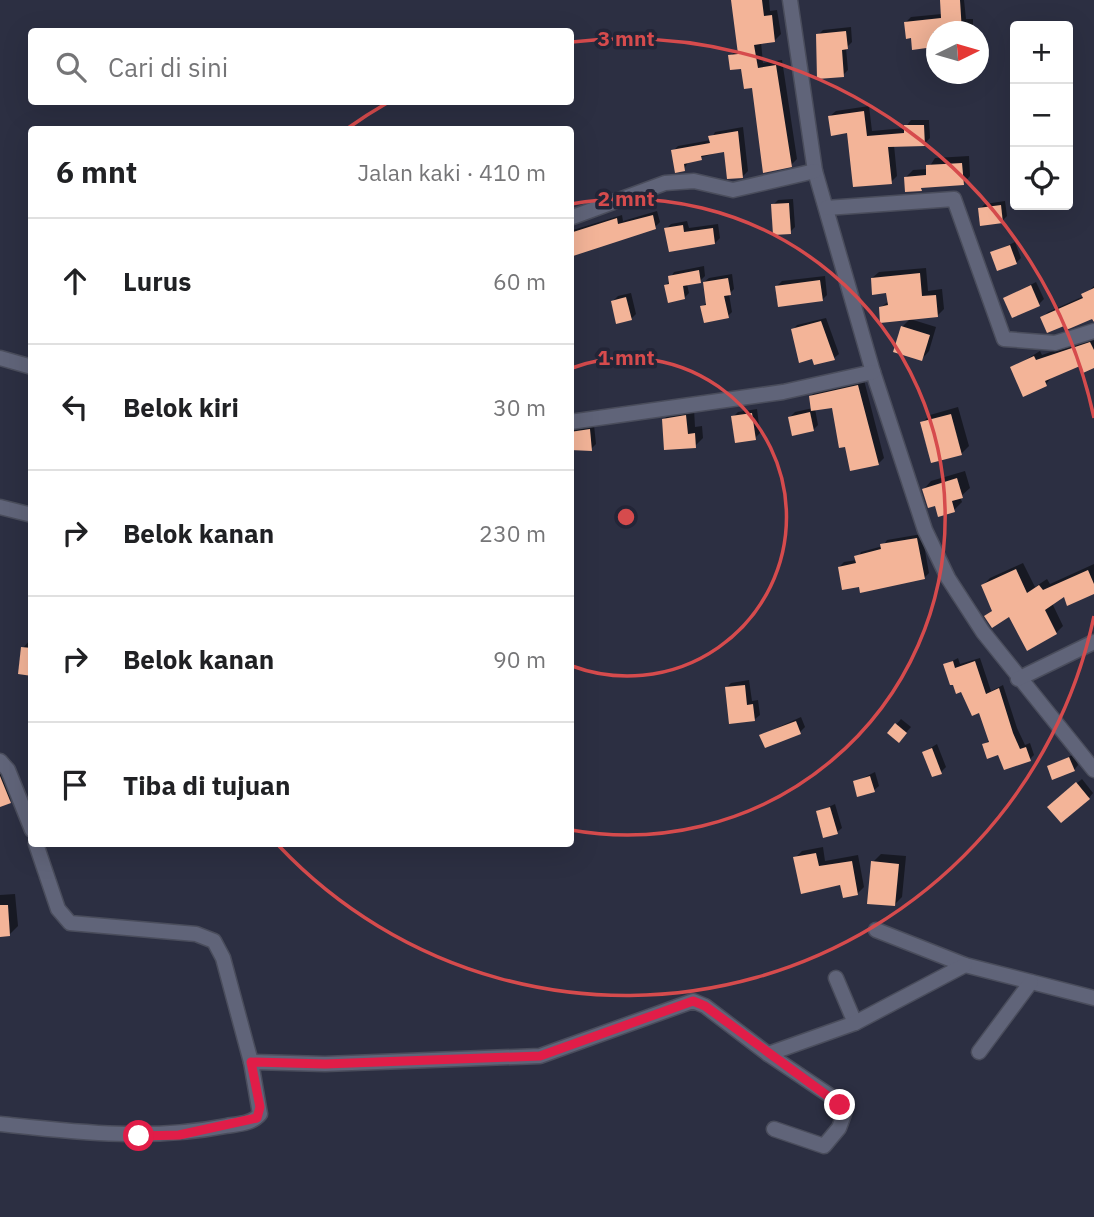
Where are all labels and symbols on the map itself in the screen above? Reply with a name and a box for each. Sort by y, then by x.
north arrow [926,21,989,84]
text: 3 mnt [598,24,654,52]
text: 2 mnt [598,184,654,212]
text: 1 mnt [598,343,654,371]
centre of rings [614,505,638,529]
route end [824,1089,855,1120]
route start [123,1120,154,1151]

